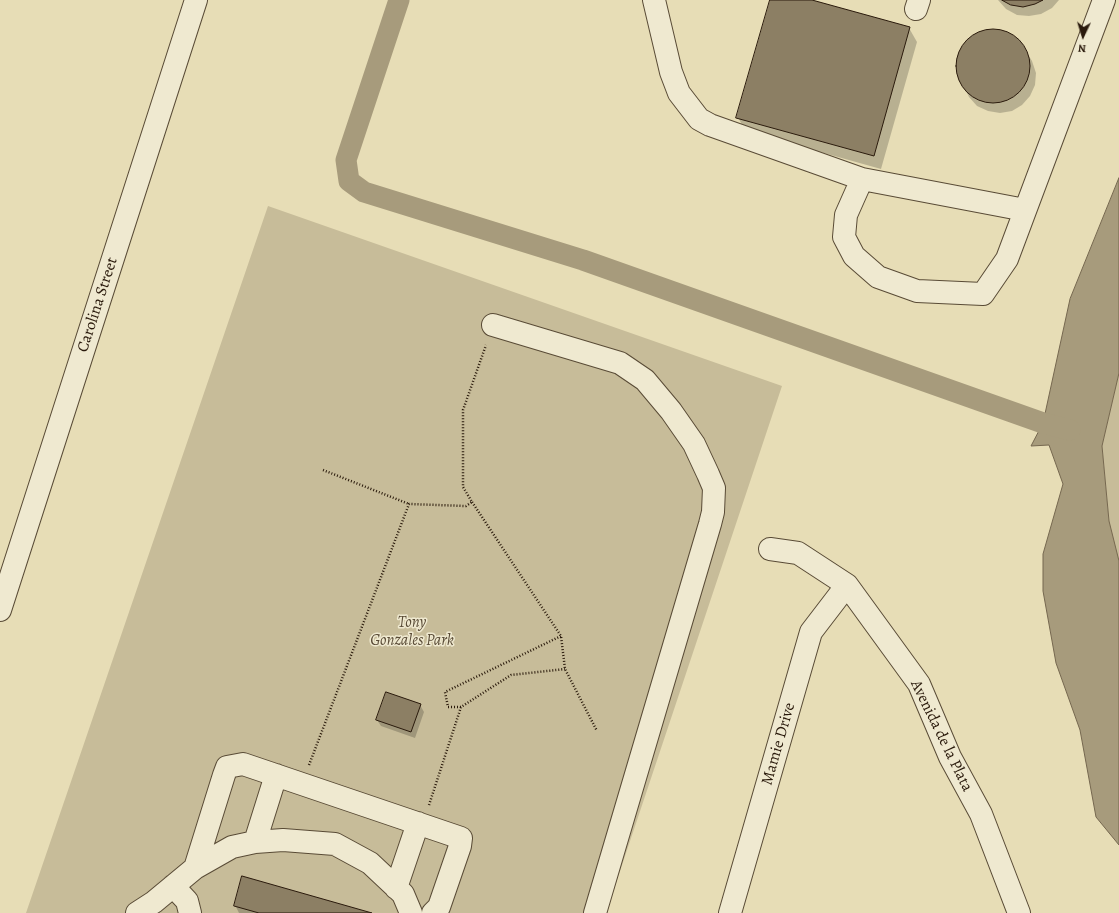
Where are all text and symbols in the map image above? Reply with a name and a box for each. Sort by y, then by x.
north arrow [1063,16,1103,56]
text: N [1078,41,1087,56]
street label: Carolina Street [74,255,122,355]
park label: Tony Gonzales Park [370,613,454,651]
street label: Avenida de la Plata [906,677,976,795]
street label: Mamie Drive [758,701,800,787]

